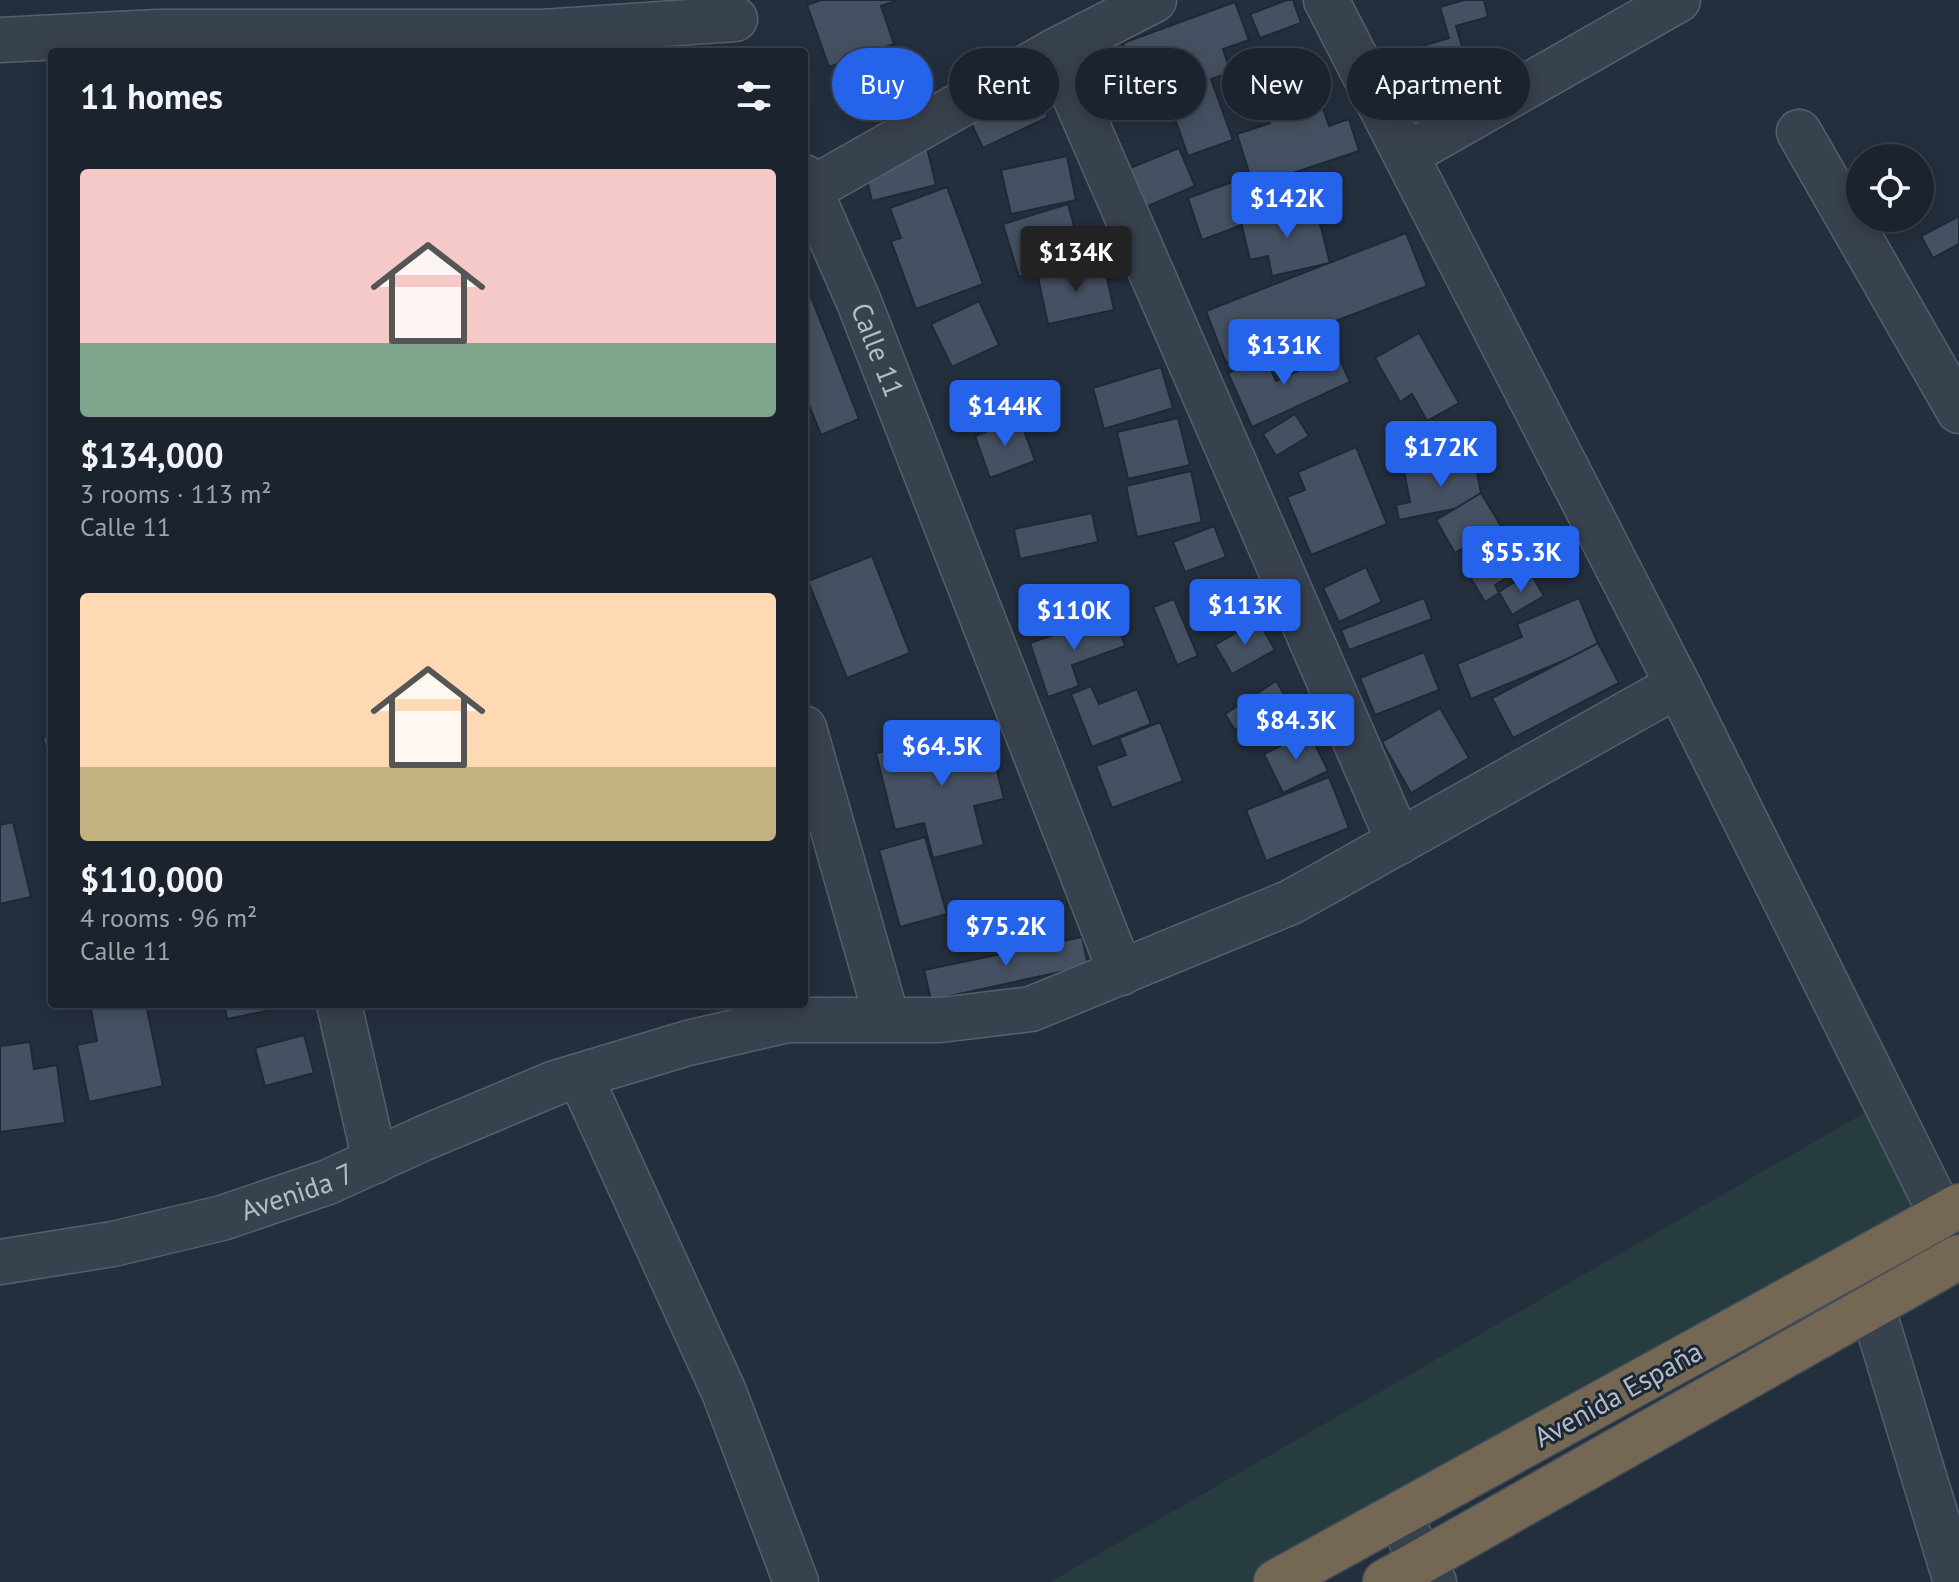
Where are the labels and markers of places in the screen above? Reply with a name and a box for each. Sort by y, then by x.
pin: $142K [1231,172,1343,240]
pin: $134K [1020,226,1132,294]
pin: $131K [1228,319,1340,387]
pin: $144K [949,380,1061,448]
pin: $172K [1385,421,1497,489]
pin: $55.3K [1456,526,1586,594]
pin: $113K [1189,579,1301,647]
pin: $110K [1018,584,1130,652]
pin: $84.3K [1231,694,1361,762]
pin: $64.5K [877,720,1007,788]
pin: $75.2K [941,900,1071,968]

